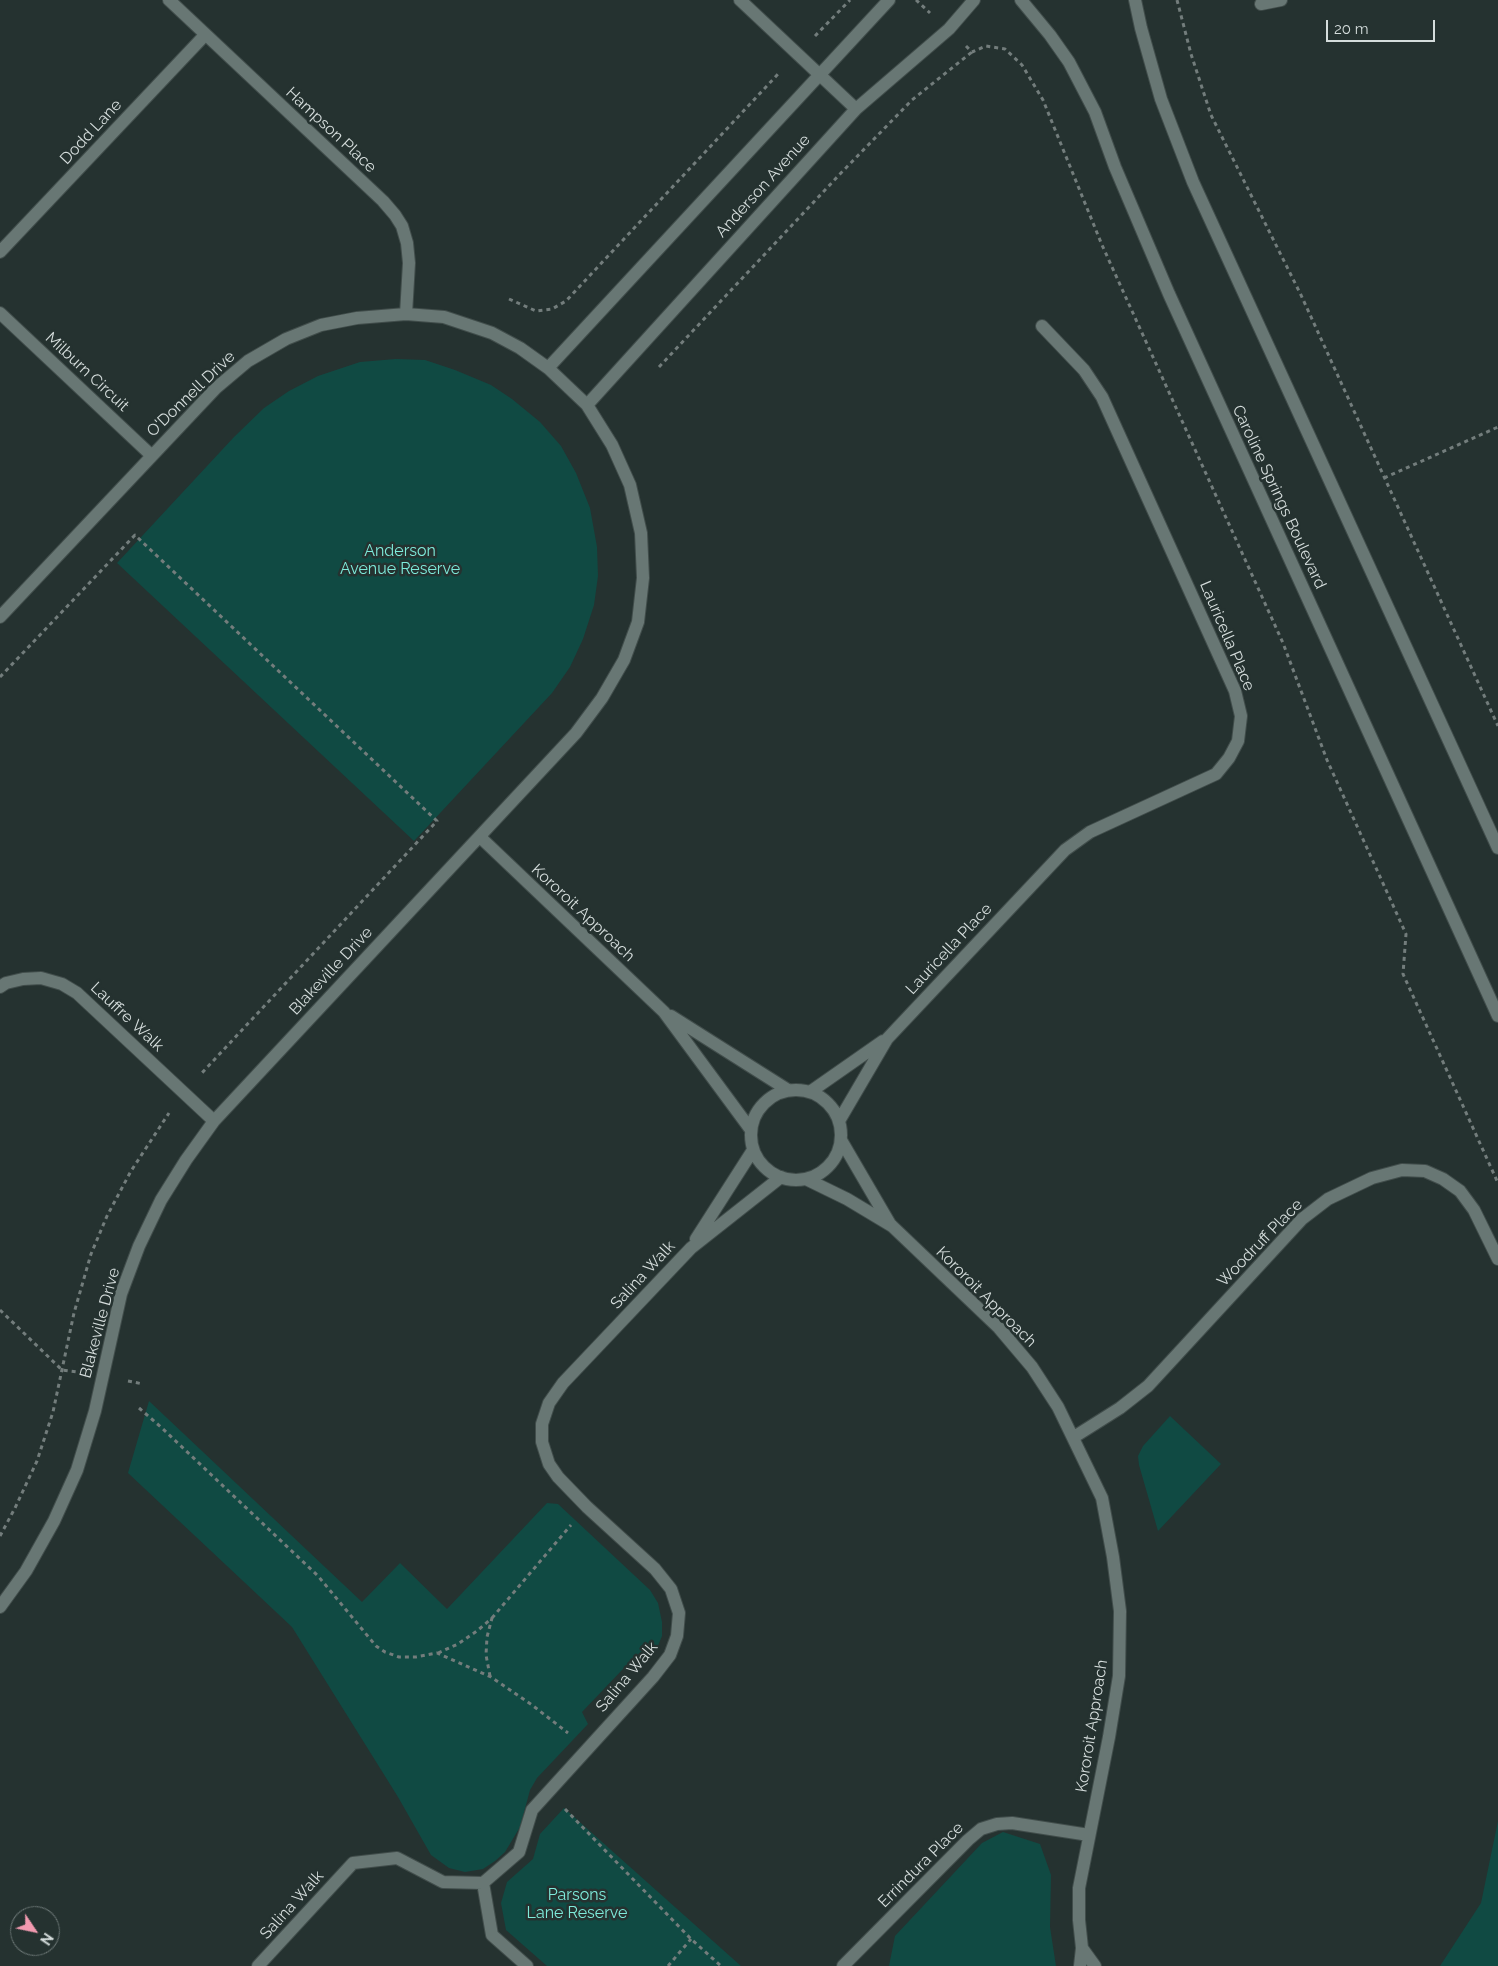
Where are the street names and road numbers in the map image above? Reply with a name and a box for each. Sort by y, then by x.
street label: Hampson Place [282,83,380,177]
street label: Dodd Lane [56,96,126,168]
street label: Anderson Avenue [712,131,814,241]
street label: Milburn Circuit [41,328,133,416]
street label: O'Donnell Drive [143,347,239,441]
street label: Caroline Springs Boulevard [1228,402,1330,592]
street label: Lauricella Place [1195,578,1259,694]
street label: Kororoit Approach [527,860,639,966]
street label: Lauricella Place [902,900,996,998]
street label: Blakeville Drive [285,923,377,1019]
street label: Lauffre Walk [86,978,168,1056]
street label: Woodruff Place [1213,1195,1307,1291]
street label: Salina Walk [607,1237,679,1313]
street label: Kororoit Approach [932,1243,1040,1351]
street label: Blakeville Drive [76,1266,124,1380]
street label: Salina Walk [592,1638,662,1716]
street label: Kororoit Approach [1072,1658,1112,1794]
street label: Errindura Place [874,1818,968,1912]
street label: Salina Walk [256,1867,328,1943]

